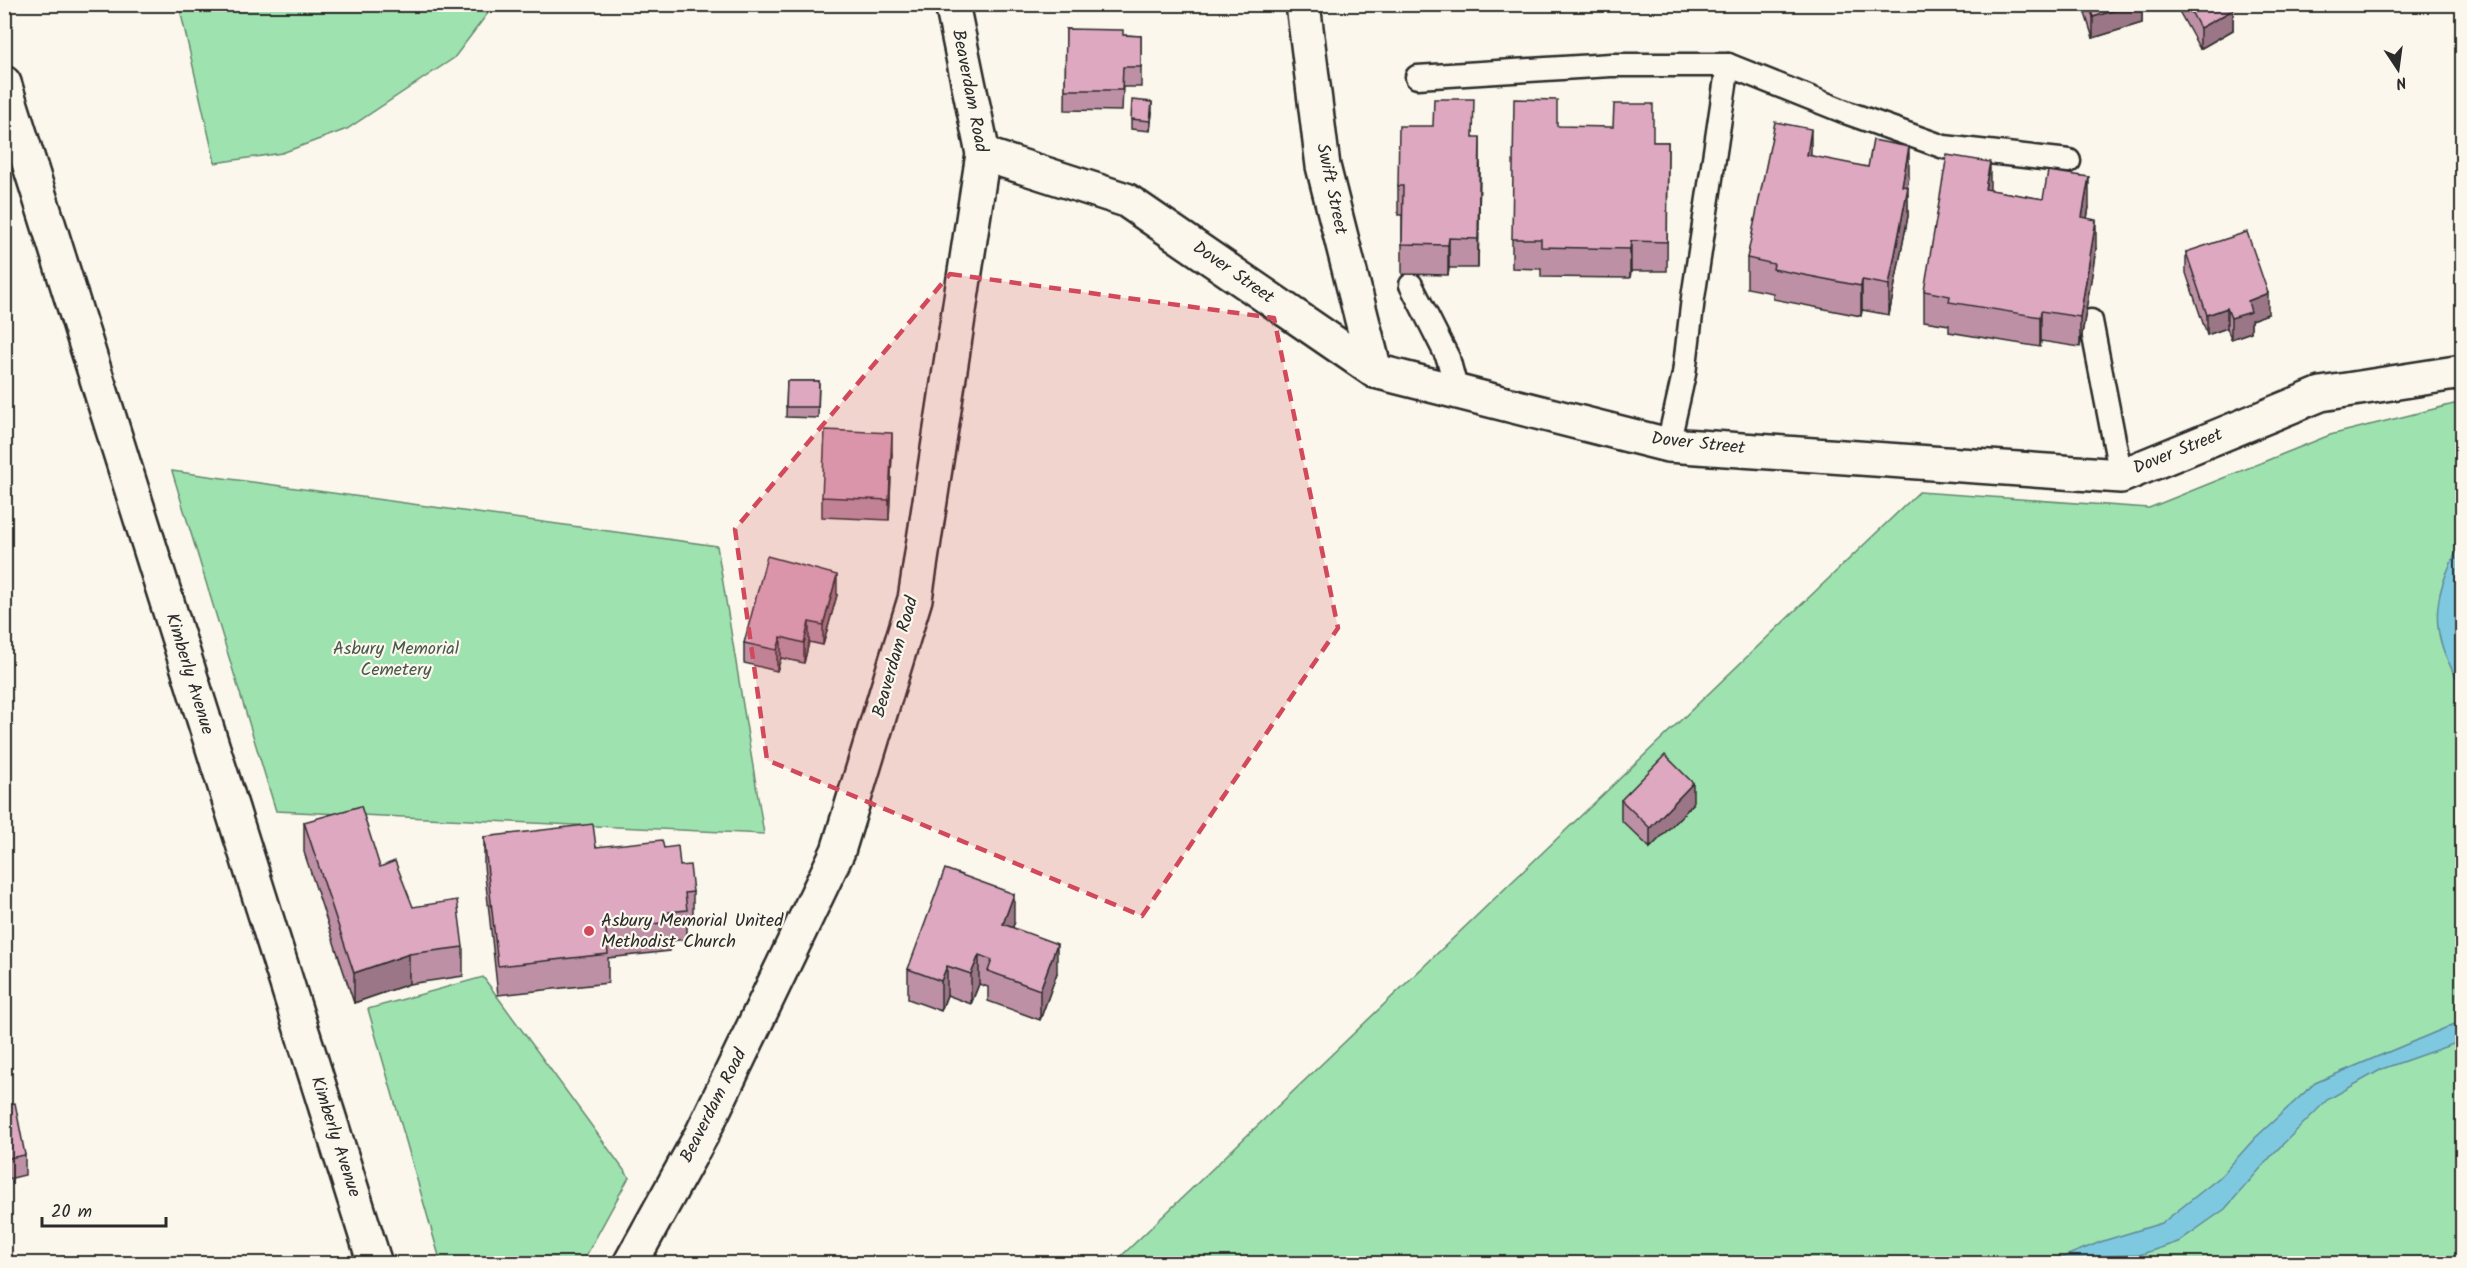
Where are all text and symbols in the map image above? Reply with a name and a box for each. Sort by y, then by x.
street label: Beaverdam Road [943,27,995,156]
north arrow [2368,39,2428,99]
text: N [2393,69,2409,95]
street label: Swift Street [1307,141,1355,238]
street label: Dover Street [1186,234,1281,313]
street label: Dover Street [2129,421,2228,483]
street label: Dover Street [1650,425,1747,463]
street label: Beaverdam Road [865,592,927,721]
street label: Kimberly Avenue [157,610,221,738]
park label: Asbury Memorial Cemetery [333,635,460,685]
place label: Asbury Memorial United Methodist Church [601,907,784,957]
marker: Asbury Memorial United Methodist Church [582,924,596,938]
street label: Beaverdam Road [673,1043,756,1168]
street label: Kimberly Avenue [302,1073,368,1201]
scale bar [42,1190,166,1228]
text: 20 m [51,1198,92,1227]

